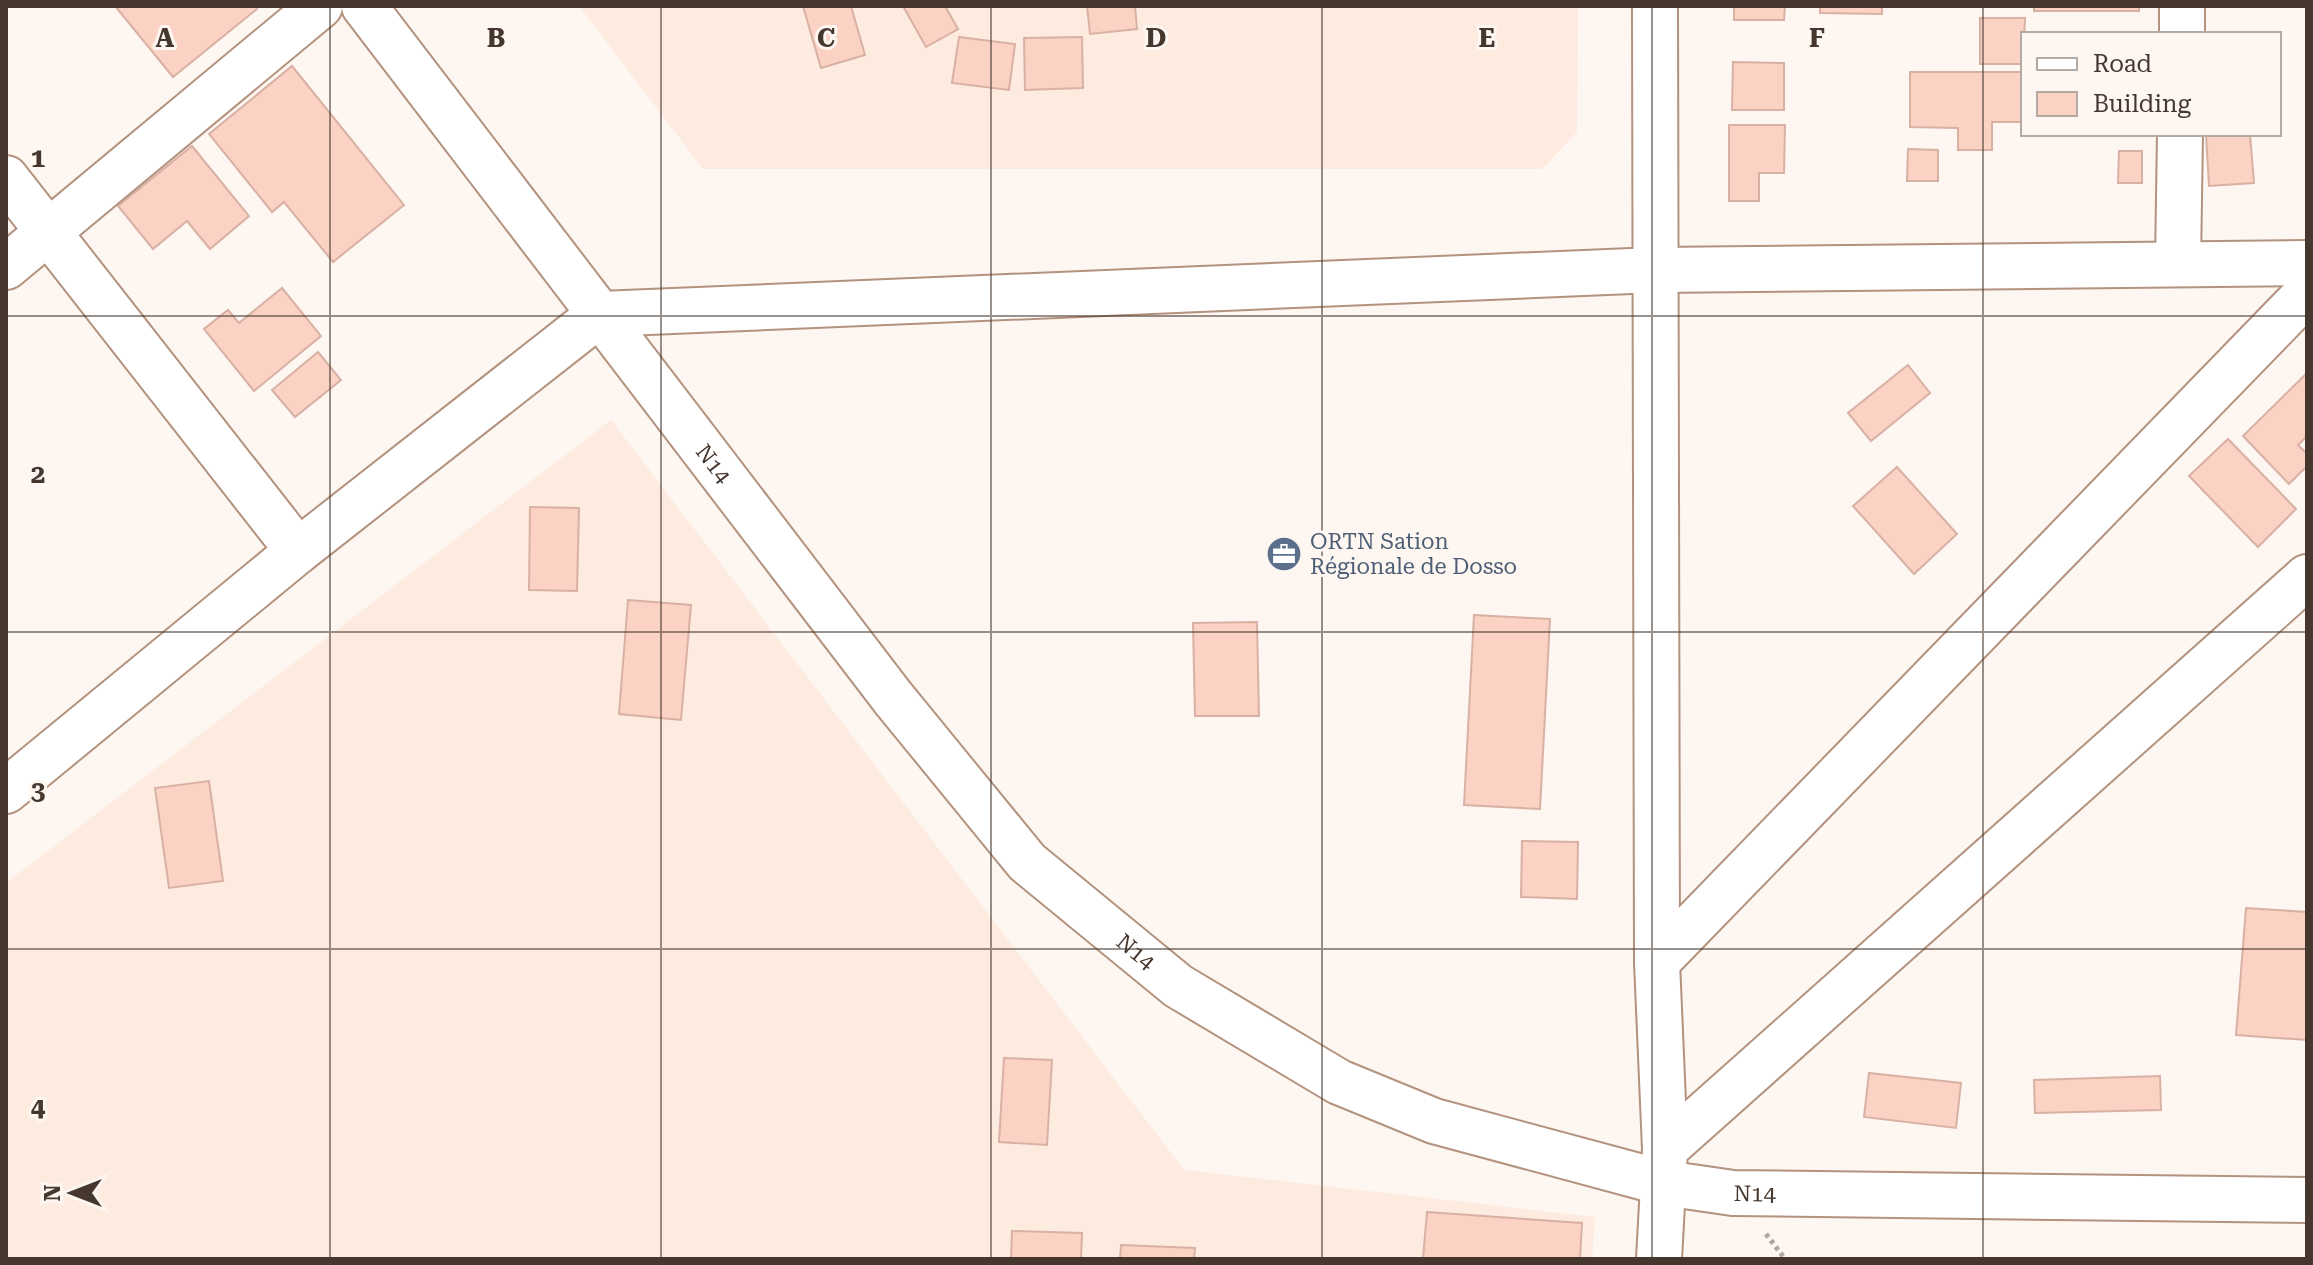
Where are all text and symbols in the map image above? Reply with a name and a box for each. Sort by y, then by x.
text: A [156,23,175,53]
text: B [487,23,505,53]
text: C [817,23,835,53]
text: D [1146,23,1166,53]
text: E [1479,23,1495,53]
text: F [1809,23,1825,53]
legend [2021,32,2281,136]
text: Road [2093,50,2152,78]
text: Building [2093,90,2191,118]
text: 1 [31,143,45,173]
street label: N14 [691,439,737,489]
text: 2 [31,459,45,489]
place label: ORTN Sation Régionale de Dosso [1310,529,1517,579]
office icon: ORTN Sation Régionale de Dosso [1265,535,1303,573]
text: 3 [31,776,45,806]
street label: N14 [1112,929,1161,975]
text: 4 [31,1092,46,1122]
north arrow [32,1153,112,1233]
street label: N14 [1733,1181,1777,1206]
text: N [40,1184,65,1201]

